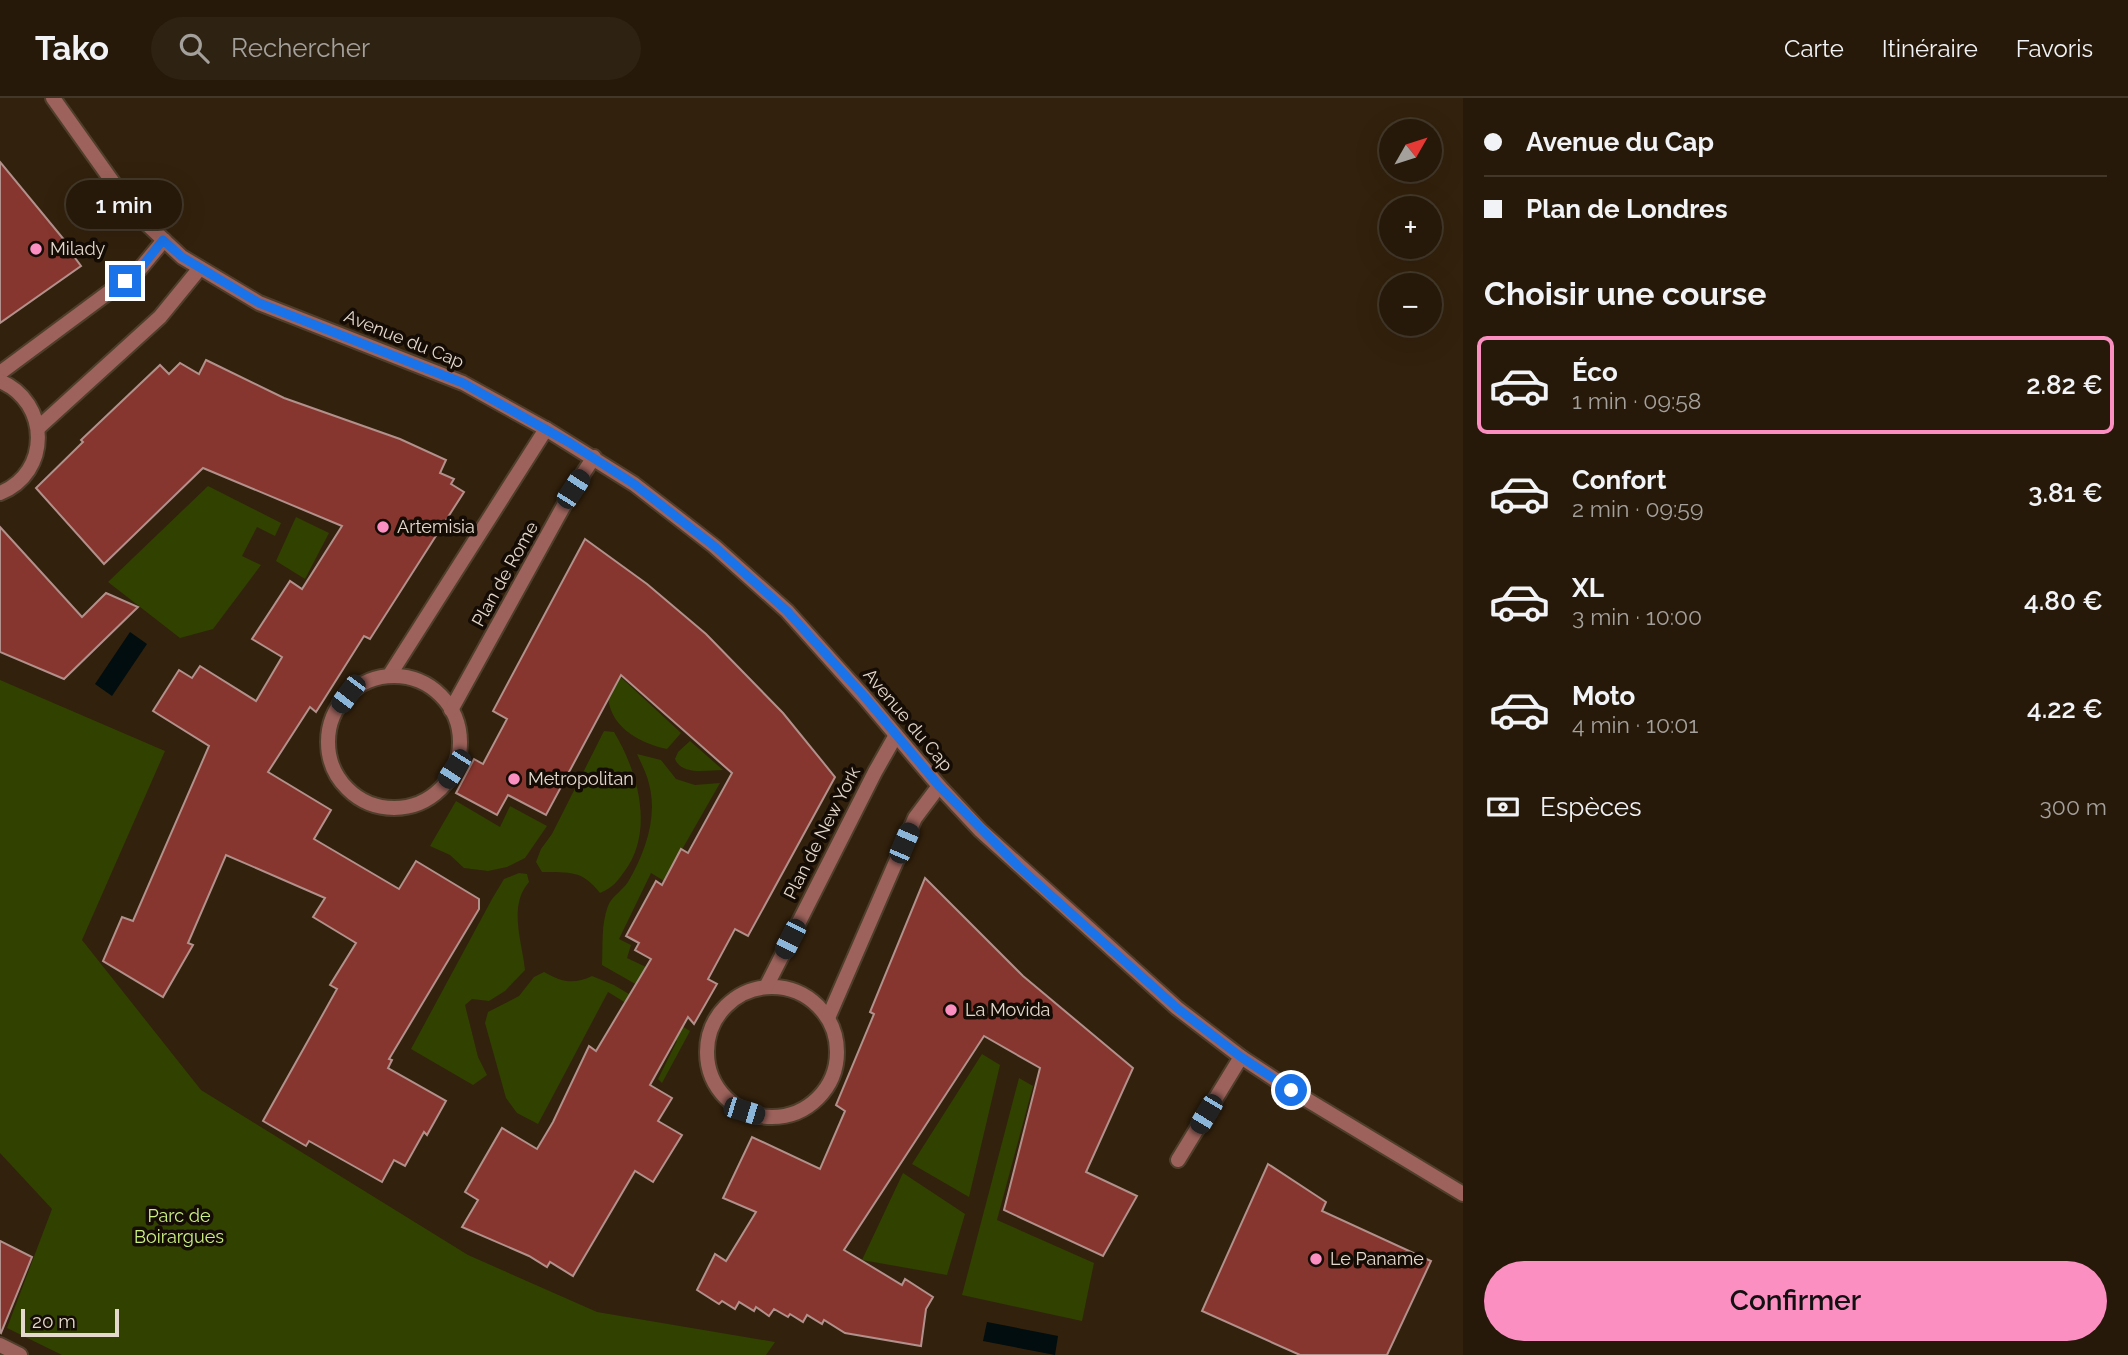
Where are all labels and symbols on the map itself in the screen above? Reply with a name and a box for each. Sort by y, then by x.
north arrow [1379,119,1442,182]
callout: 1 min [67,180,183,228]
place label: Milady [50,238,106,259]
marker: Milady [28,241,44,257]
route end [109,265,141,297]
street label: Avenue du Cap [341,305,467,372]
car [553,466,594,512]
place label: Artemisia [397,516,475,537]
street label: Plan de Rome [467,517,542,630]
marker: Artemisia [375,519,391,535]
street label: Avenue du Cap [859,664,957,775]
car [327,671,370,717]
car [434,746,475,792]
street label: Plan de New York [779,763,864,903]
place label: Metropolitan [528,768,634,789]
marker: Metropolitan [506,771,522,787]
car [887,820,922,866]
car [772,916,809,962]
place label: La Movida [965,999,1050,1020]
marker: La Movida [943,1002,959,1018]
route start [1275,1074,1307,1106]
car [1187,1091,1226,1137]
car [721,1095,768,1127]
park label: Parc de Boirargues [134,1205,224,1247]
place label: Le Paname [1330,1248,1424,1269]
marker: Le Paname [1308,1251,1324,1267]
scale bar [21,1306,119,1338]

